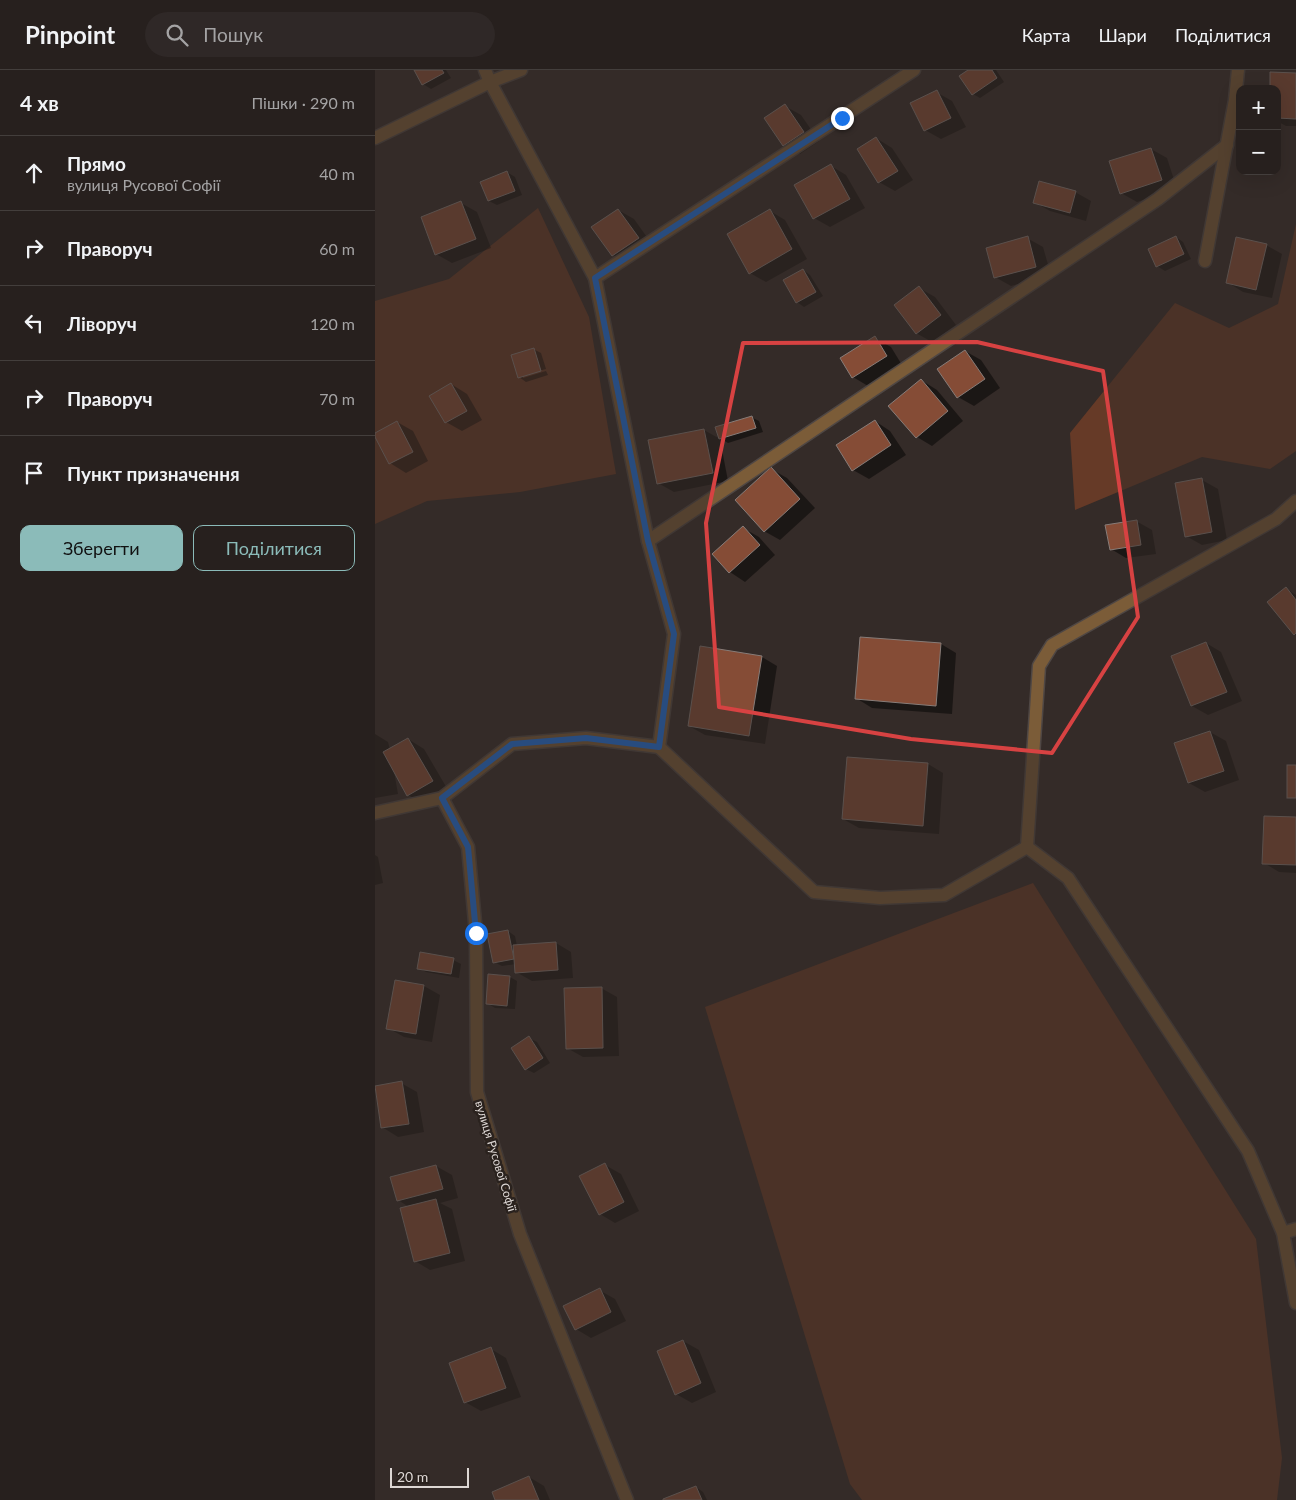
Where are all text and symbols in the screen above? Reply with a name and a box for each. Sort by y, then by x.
search box [145,12,495,57]
text: Pinpoint [25,20,115,49]
icon: search [163,21,191,49]
text: Пошук [203,23,263,46]
text: Карта [1022,24,1070,46]
text: Шари [1098,24,1147,46]
text: Поділитися [1175,24,1271,46]
map controls [1236,85,1281,175]
button: + [1236,85,1281,130]
text: 4 хв [20,90,59,115]
text: Пішки · 290 m [251,93,355,112]
route end [831,107,854,130]
button: − [1236,130,1281,175]
text: Прямо [67,152,126,175]
icon: ahead [20,159,48,187]
text: 40 m [319,164,355,183]
text: вулиця Русової Софії [67,175,220,194]
icon: right [20,234,48,262]
text: Праворуч [67,237,152,260]
text: 60 m [319,239,355,258]
icon: left [20,309,48,337]
text: Ліворуч [67,312,137,335]
text: 120 m [310,314,355,333]
icon: right [20,384,48,412]
text: Праворуч [67,387,152,410]
text: 70 m [319,389,355,408]
icon: arrive [20,459,48,487]
text: Пункт призначення [67,462,240,485]
button: Зберегти [20,525,183,571]
button: Поділитися [193,525,355,571]
route start [465,922,488,945]
street label: вулиця Русової Софії [472,1099,520,1214]
scale bar [390,1465,469,1488]
text: 20 m [397,1468,428,1485]

